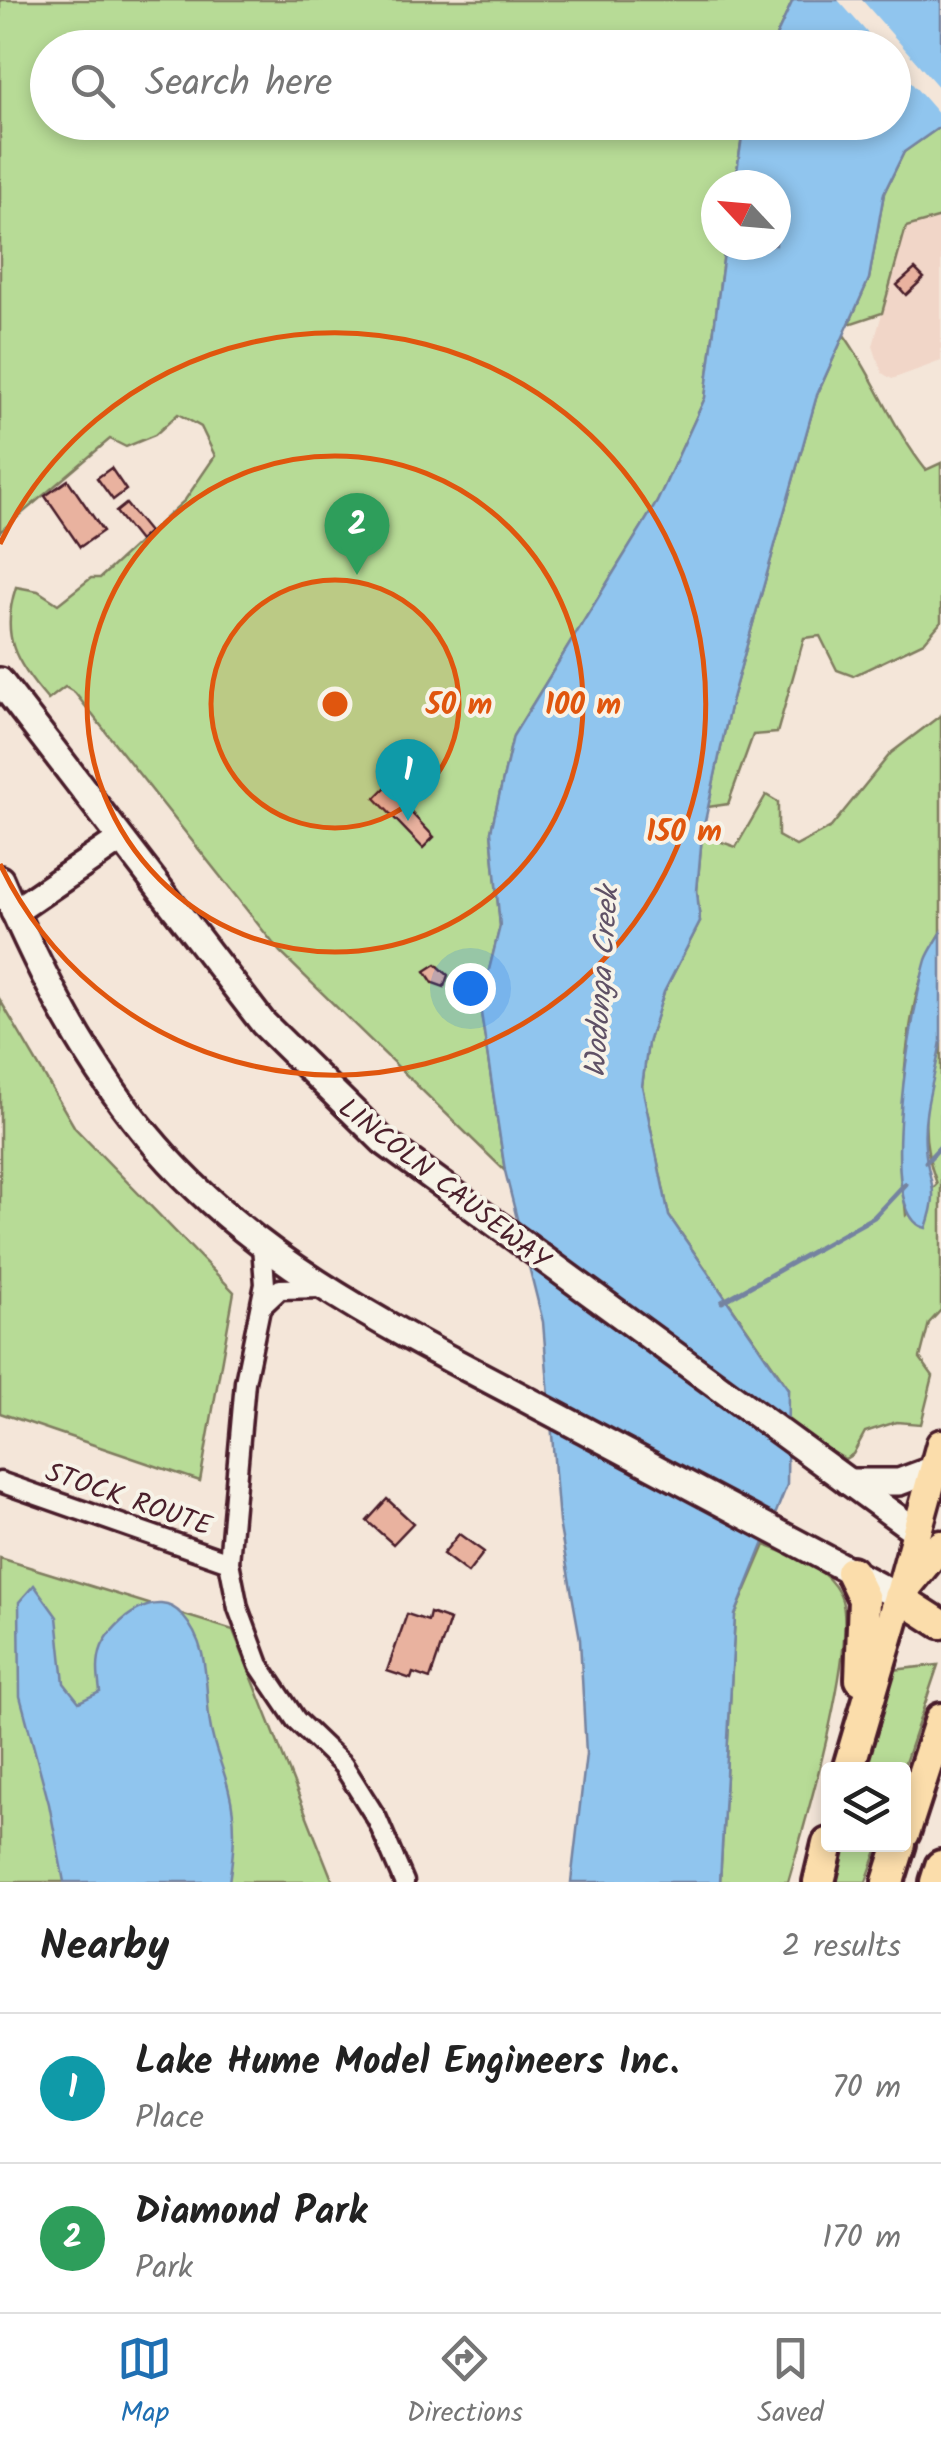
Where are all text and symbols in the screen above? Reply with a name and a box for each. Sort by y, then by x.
search box [30,30,911,140]
text: Search here [145,55,332,115]
icon: search [65,58,120,113]
north arrow [701,170,791,260]
pin: 2 [324,492,390,575]
text: 50 m [425,682,492,730]
text: 100 m [545,682,621,730]
centre of rings [317,686,353,722]
pin: 1 [376,738,440,821]
text: 150 m [646,809,722,857]
water label: Wodonga Creek [572,881,634,1079]
your location [445,963,496,1014]
street label: LINCOLN CAUSEWAY [327,1087,560,1283]
street label: STOCK ROUTE [39,1451,218,1550]
map controls [821,1762,911,1852]
button: layers [821,1762,911,1852]
text: Nearby [40,1914,169,1981]
text: 2 results [782,1922,901,1973]
text: Lake Hume Model Engineers Inc. [135,2033,679,2093]
text: 1 [68,2063,77,2114]
text: 70 m [832,2063,901,2114]
text: Place [135,2093,204,2144]
text: Diamond Park [135,2183,367,2243]
text: 2 [63,2213,82,2264]
text: 170 m [822,2213,901,2264]
text: Park [135,2243,193,2294]
tab: Map [117,2331,172,2436]
tab: Directions [407,2331,523,2436]
tab: Saved [757,2331,824,2436]

